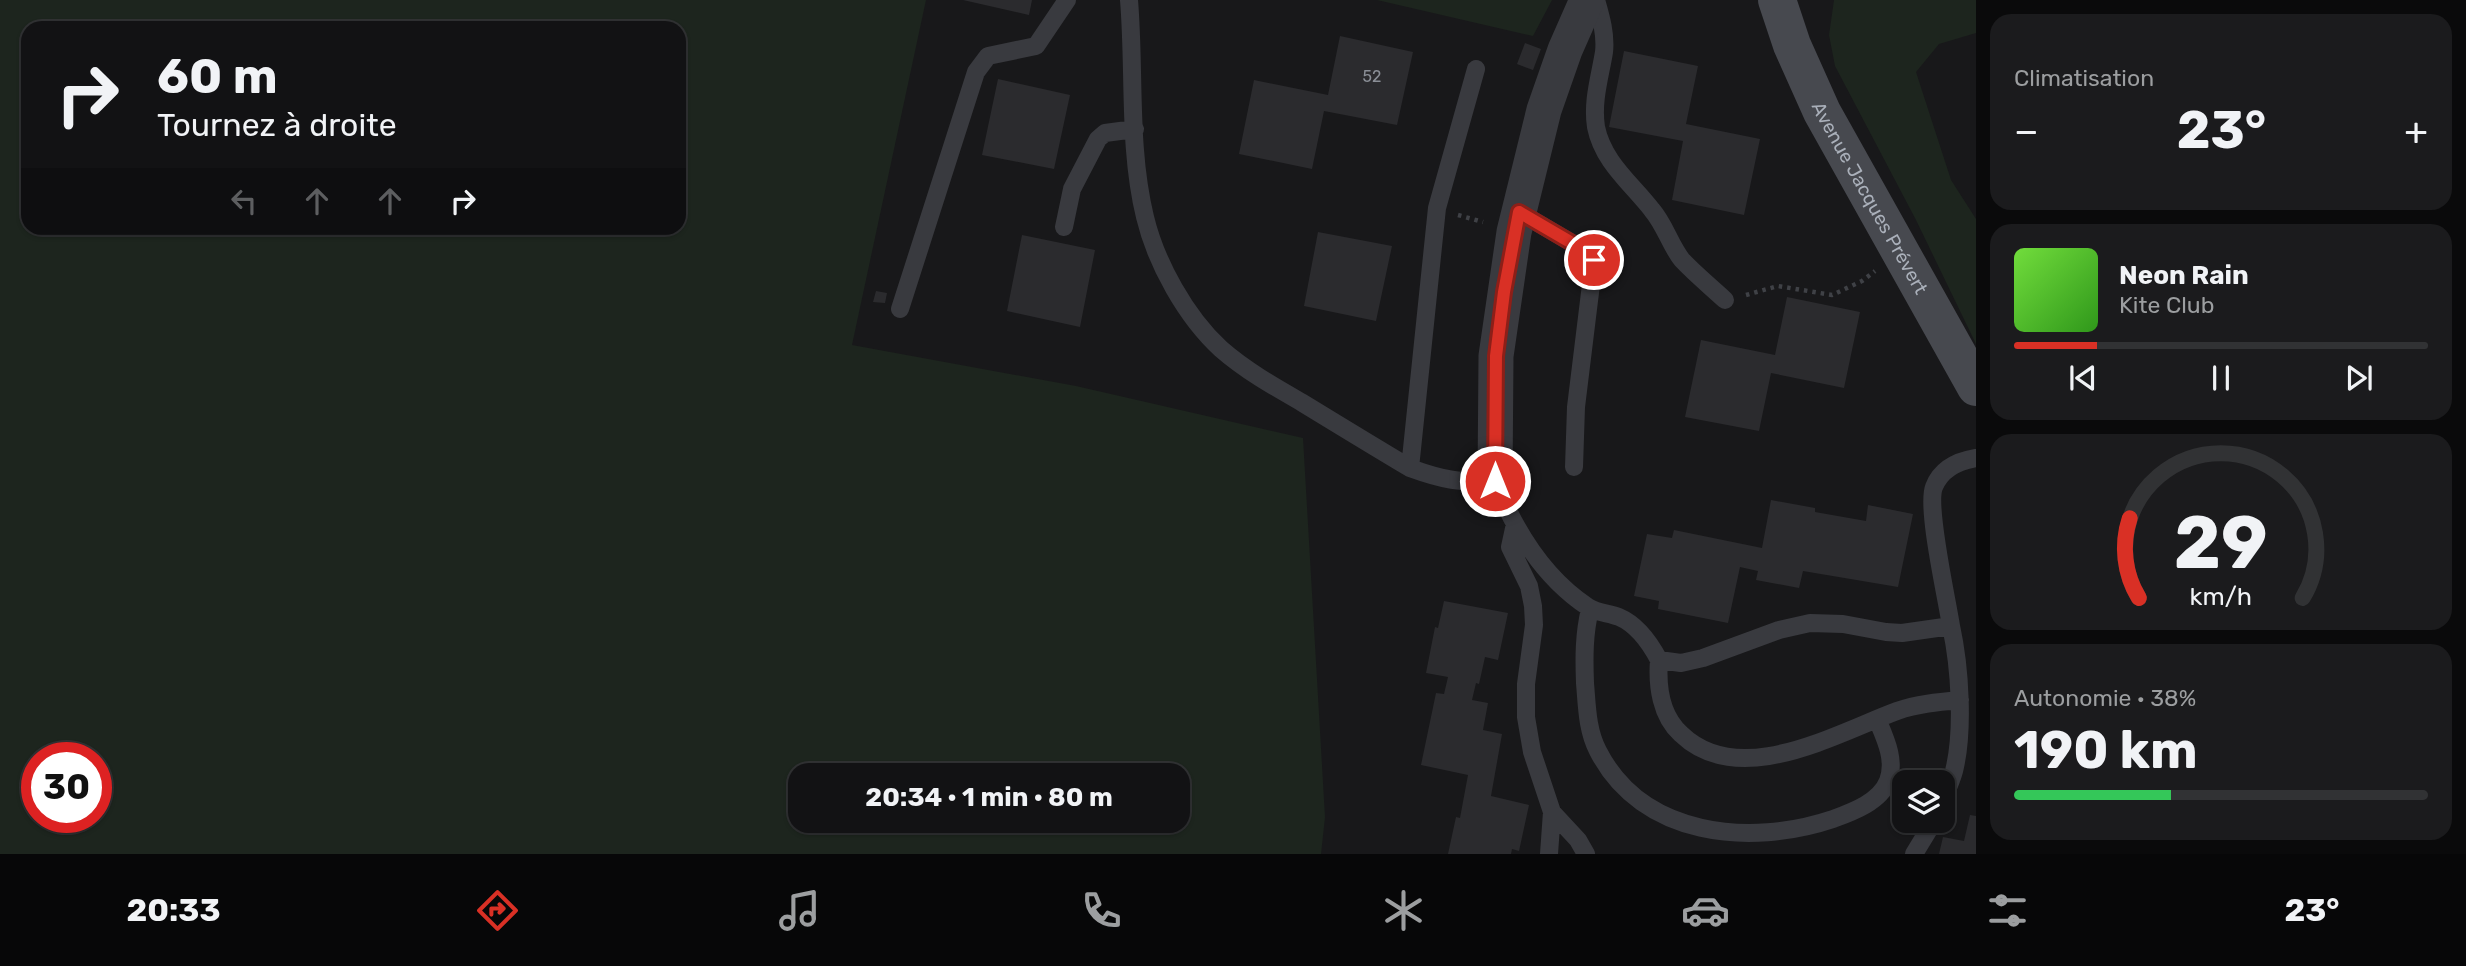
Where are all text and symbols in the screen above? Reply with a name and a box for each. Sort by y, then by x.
text: 60 m [157,47,278,105]
icon: right [42,49,133,140]
text: Climatisation [2014,64,2154,92]
house number: 52 [1363,67,1381,86]
street label: Avenue Jacques Prévert [1807,98,1933,298]
text: 23° [2177,99,2266,161]
text: Tournez à droite [157,106,397,144]
text: − [2014,108,2039,154]
text: + [2404,108,2428,154]
icon: left [225,182,263,220]
icon: ahead [298,182,336,220]
icon: ahead [371,182,409,220]
icon: right [444,182,482,220]
pin [1564,230,1624,290]
icon: arrive [1575,241,1613,279]
text: Neon Rain [2119,260,2249,291]
text: Kite Club [2119,291,2214,319]
icon: previous [2064,359,2102,397]
icon: pause [2202,359,2240,397]
icon: next [2340,359,2378,397]
position arrow [1458,444,1532,518]
text: 29 [2174,500,2268,586]
text: km/h [2190,582,2252,611]
text: Autonomie · 38% [2014,684,2196,712]
text: 190 km [2014,719,2198,781]
speed limit sign: 30 [21,742,112,833]
map controls [1892,770,1955,833]
button: layers [1892,770,1955,833]
text: 20:34 · 1 min · 80 m [865,782,1113,813]
icon: directions [473,886,522,935]
icon: music [775,886,824,935]
icon: phone [1077,886,1126,935]
icon: climate [1379,886,1428,935]
icon: car [1681,886,1730,935]
icon: filters [1983,886,2032,935]
text: 20:33 [126,891,221,929]
text: 23° [2284,891,2339,929]

